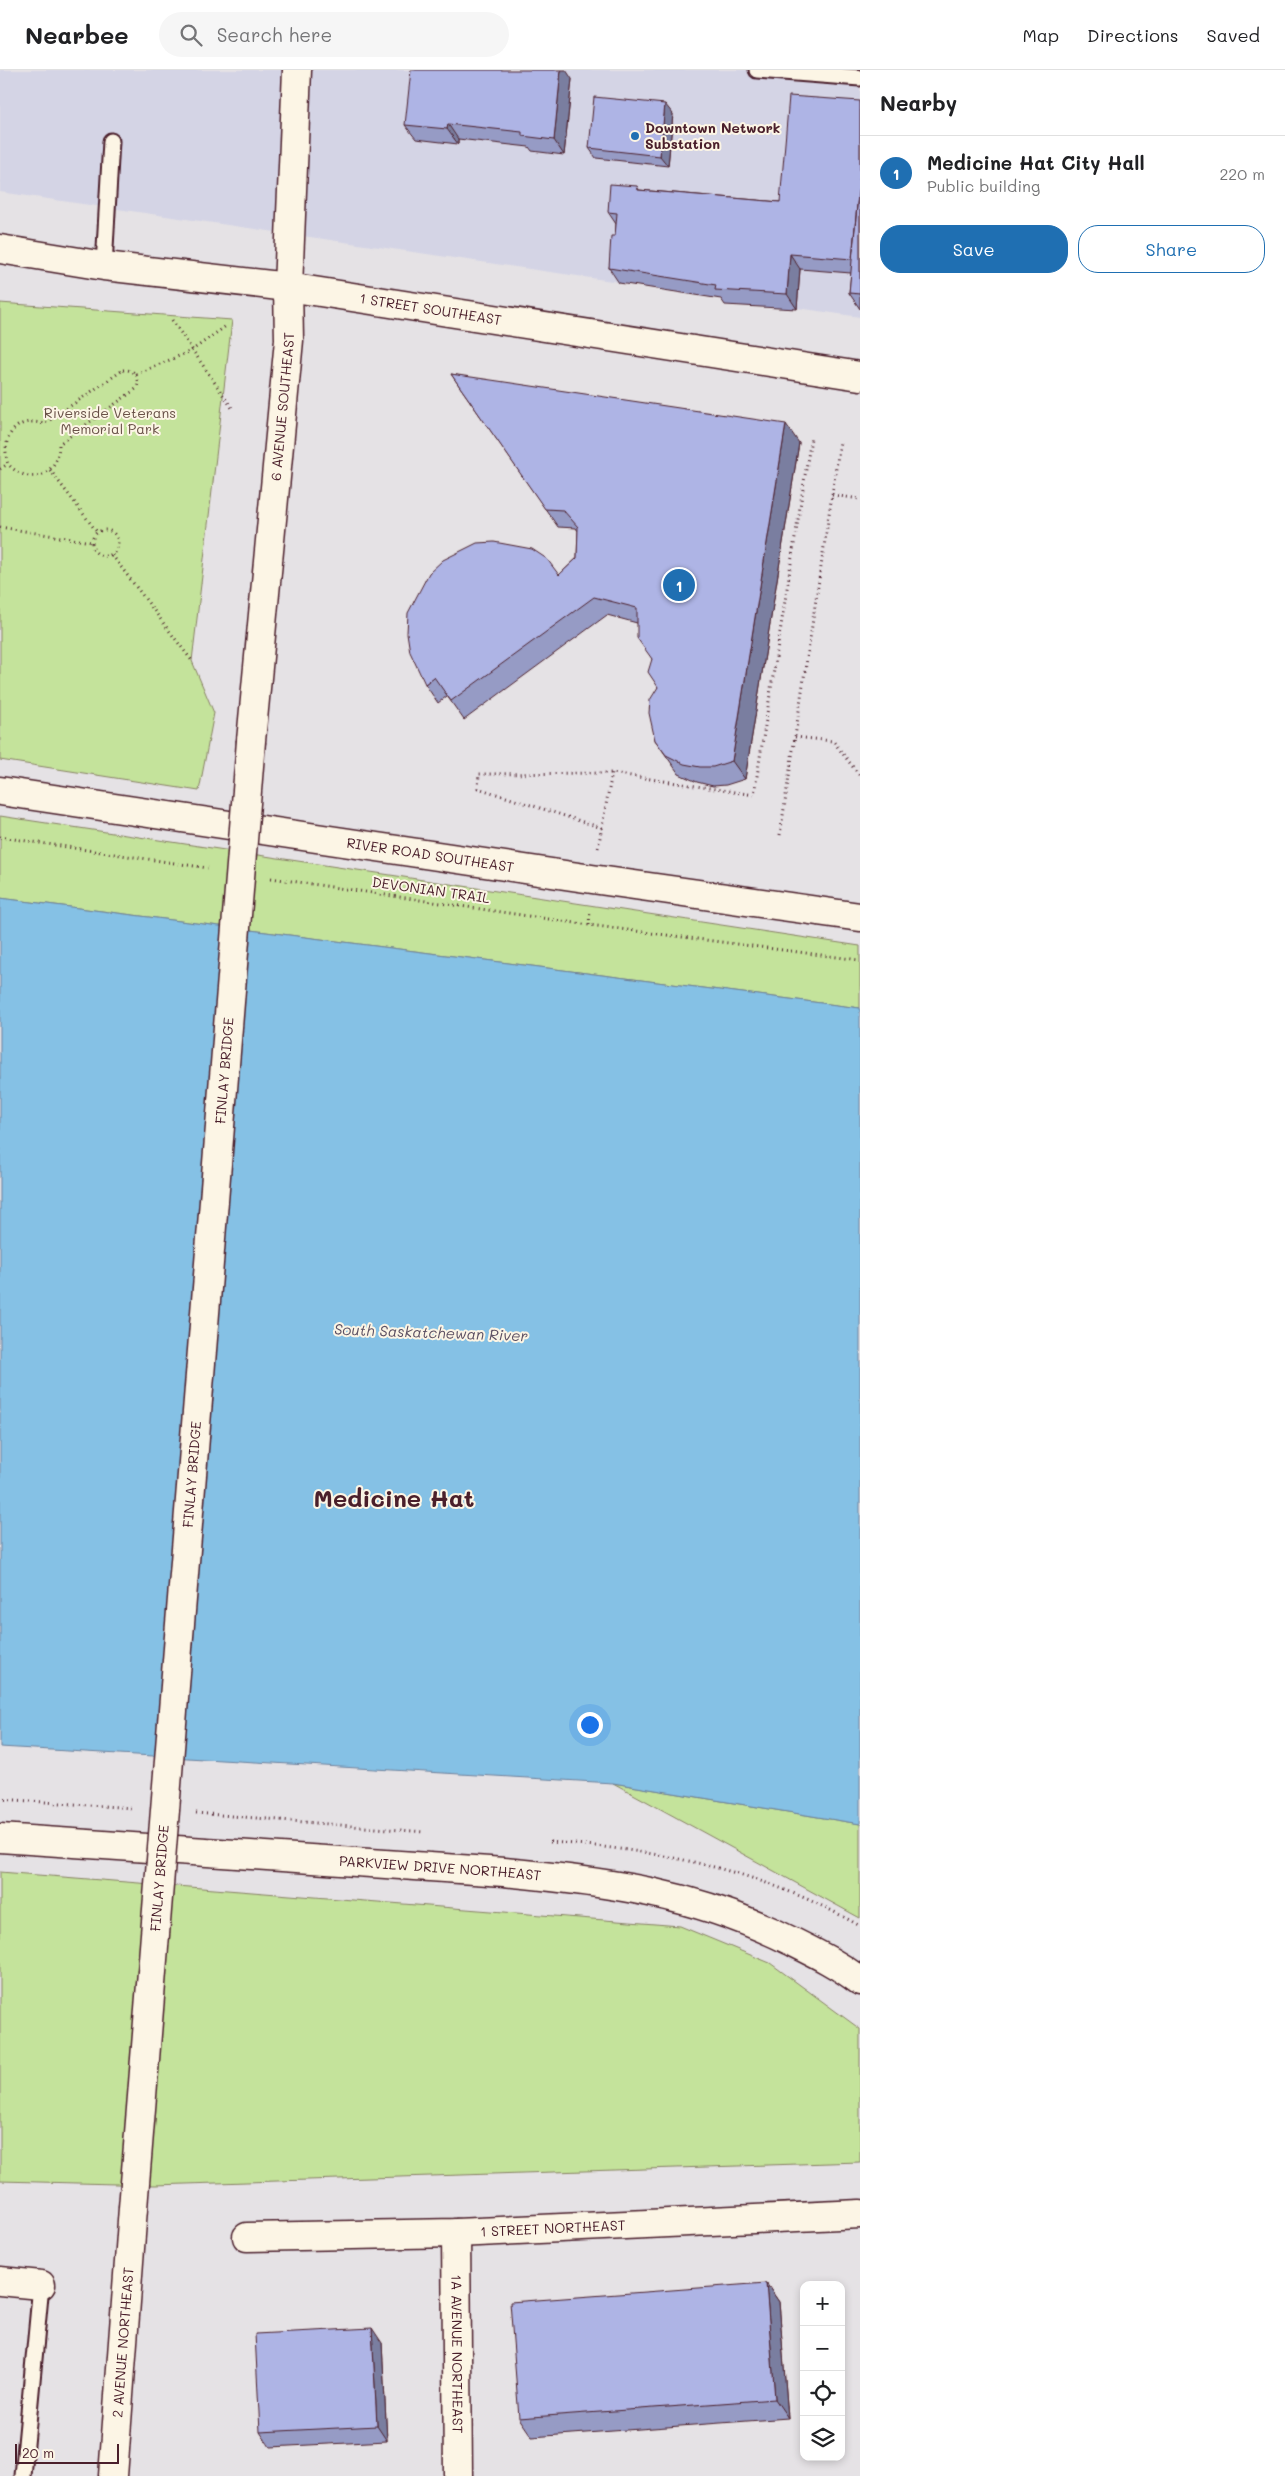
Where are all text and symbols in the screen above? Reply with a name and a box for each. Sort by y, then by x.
search box [159,12,509,57]
text: Nearbee [25,19,129,50]
icon: search [177,21,205,49]
text: Search here [217,22,332,47]
text: Map [1022,23,1059,47]
text: Directions [1087,23,1179,47]
text: Saved [1207,23,1260,47]
text: Nearby [880,89,957,116]
place label: Downtown Network Substation [645,118,780,153]
marker: Downtown Network Substation [629,130,641,142]
text: Medicine Hat City Hall [927,150,1145,175]
text: 1 [892,163,900,184]
text: 220 m [1219,163,1265,184]
text: Public building [927,175,1040,196]
button: Save [880,225,1068,273]
button: Share [1078,225,1265,273]
street label: 1 STREET SOUTHEAST [358,288,503,329]
street label: 6 AVENUE SOUTHEAST [266,332,298,482]
park label: Riverside Veterans Memorial Park [44,403,176,438]
pin: 1 [663,566,695,604]
street label: RIVER ROAD SOUTHEAST [345,833,516,876]
street label: DEVONIAN TRAIL [371,872,492,907]
street label: FINLAY BRIDGE [210,1017,238,1125]
water label: South Saskatchewan River [334,1319,529,1345]
street label: FINLAY BRIDGE [178,1420,205,1528]
district label: Medicine Hat [314,1482,474,1513]
your location [577,1712,603,1738]
street label: FINLAY BRIDGE [145,1824,173,1932]
street label: PARKVIEW DRIVE NORTHEAST [338,1851,542,1885]
street label: 1 STREET NORTHEAST [480,2215,626,2241]
street label: 2 AVENUE NORTHEAST [107,2266,138,2418]
street label: 1A AVENUE NORTHEAST [447,2274,468,2434]
map controls [800,2281,845,2461]
button: + [800,2281,845,2326]
button: − [800,2326,845,2371]
button: locate [800,2371,845,2416]
button: layers [800,2416,845,2461]
scale bar [15,2441,119,2464]
text: 20 m [22,2443,54,2462]

